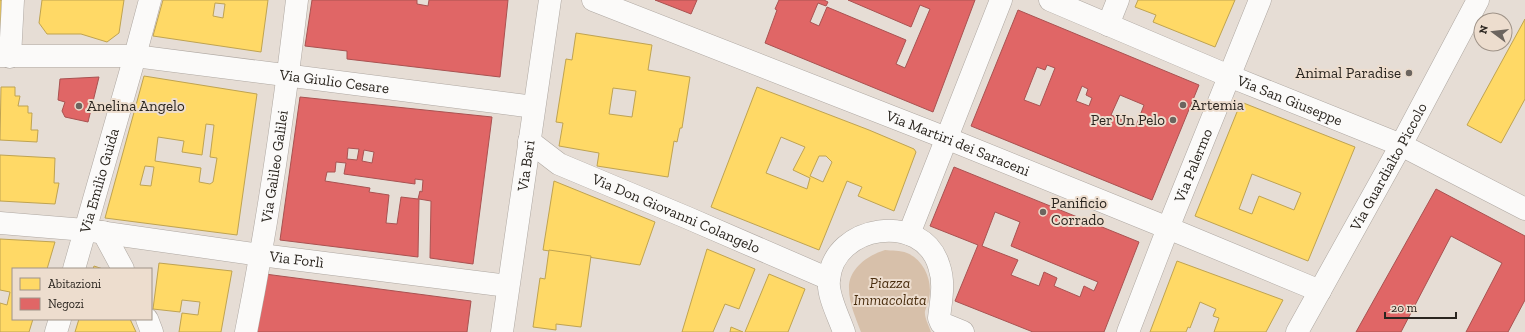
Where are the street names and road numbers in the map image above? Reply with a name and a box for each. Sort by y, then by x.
street label: Via Giulio Cesare [277,65,390,97]
street label: Via San Giuseppe [1234,71,1345,130]
street label: Via Guardialto Piccolo [1346,99,1431,235]
street label: Via Martiri dei Saraceni [883,106,1032,180]
street label: Via Galileo Galilei [257,109,292,225]
street label: Via Palermo [1170,125,1216,206]
street label: Via Emilio Guida [76,126,123,236]
street label: Via Bari [513,139,539,193]
street label: Via Don Giovanni Colangelo [589,170,763,257]
street label: Via Forlì [268,247,325,272]

